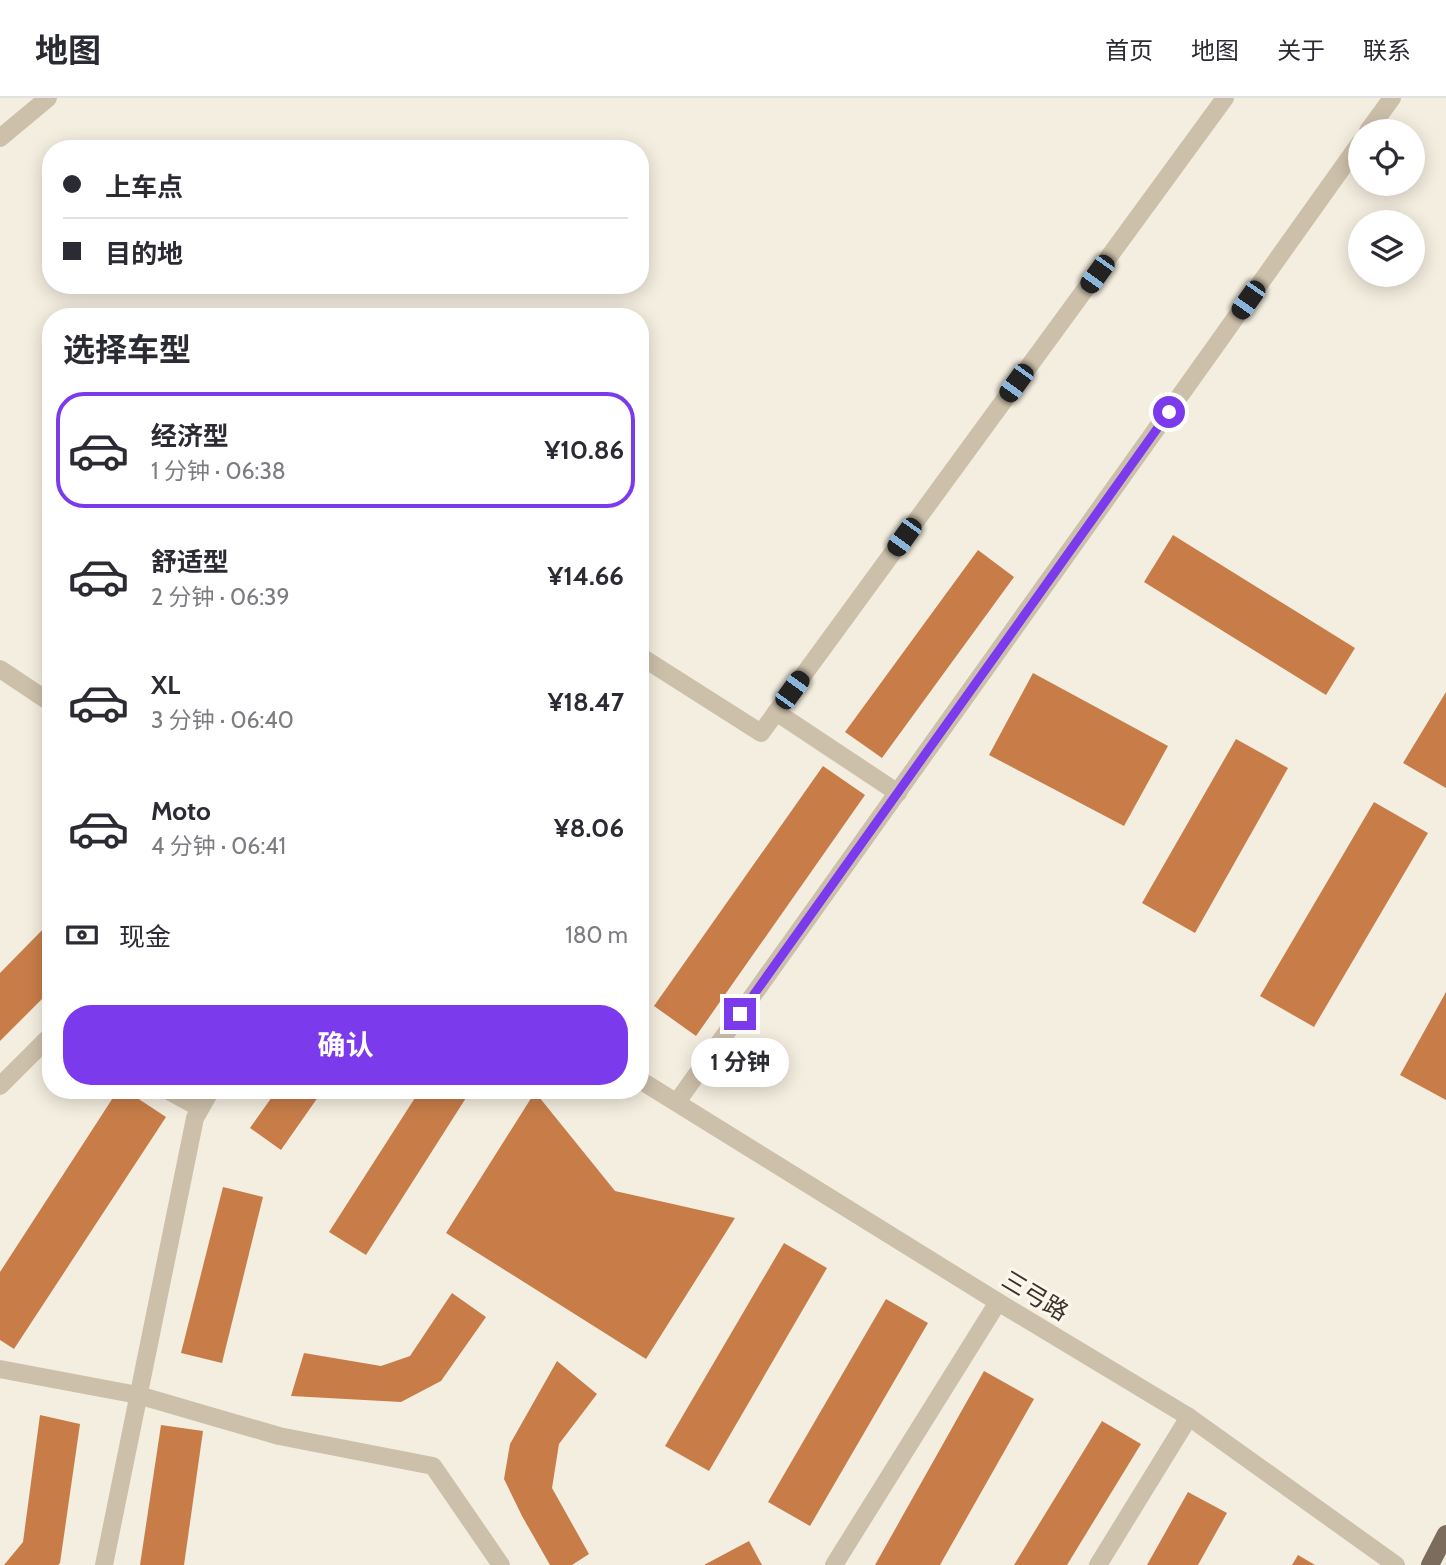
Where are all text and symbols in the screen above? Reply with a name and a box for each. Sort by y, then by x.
text: 地图 [35,30,101,70]
text: 首页 [1105,36,1153,65]
text: 地图 [1191,36,1239,65]
text: 关于 [1277,36,1325,65]
text: 联系 [1363,36,1411,65]
map controls [1348,119,1425,287]
button: locate [1348,119,1425,196]
text: 上车点 [105,171,183,203]
button: layers [1348,210,1425,287]
text: 目的地 [105,238,183,270]
car [1077,251,1118,297]
car [1228,277,1269,323]
text: 选择车型 [63,330,191,369]
car [996,360,1037,406]
route start [1153,396,1185,428]
icon: car [67,419,130,482]
text: 经济型 [151,420,229,452]
text: ¥10.86 [545,434,624,466]
text: 1 分钟 · 06:38 [151,457,286,485]
car [884,514,925,560]
icon: car [67,545,130,608]
text: 舒适型 [151,546,229,578]
text: ¥14.66 [548,560,624,592]
text: 2 分钟 · 06:39 [151,583,289,611]
car [772,667,813,713]
text: XL [151,669,180,701]
icon: car [67,671,130,734]
text: ¥18.47 [548,686,624,718]
text: 3 分钟 · 06:40 [151,706,294,734]
text: Moto [151,795,211,827]
icon: car [67,797,130,860]
text: ¥8.06 [554,812,624,844]
text: 4 分钟 · 06:41 [151,832,286,860]
icon: cash [63,916,101,954]
text: 现金 [119,921,171,953]
text: 180 m [565,921,628,949]
route end [724,998,756,1030]
button: 确认 [63,1005,628,1085]
callout: 1 分钟 [691,1038,789,1088]
text: 1 分钟 [710,1048,770,1076]
street label: 三弓路 [997,1265,1074,1327]

